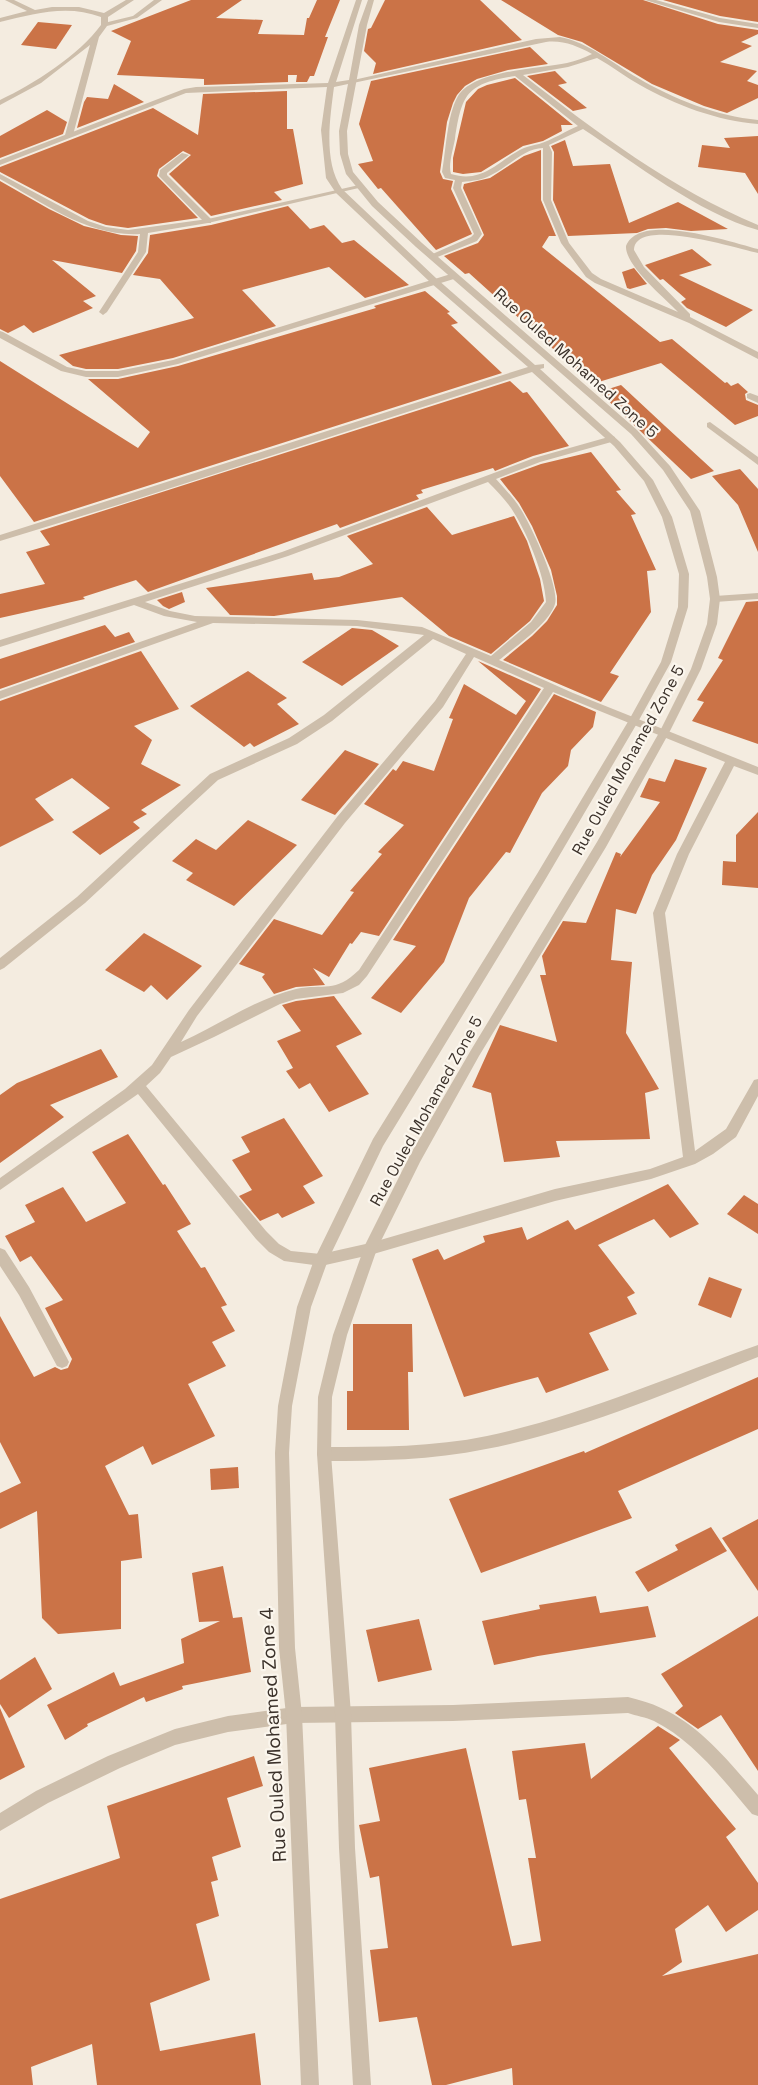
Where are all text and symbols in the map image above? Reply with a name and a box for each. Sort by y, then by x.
street label: Rue Ouled Mohamed Zone 5 [489,284,663,442]
street label: Rue Ouled Mohamed Zone 5 [567,661,689,859]
street label: Rue Ouled Mohamed Zone 5 [365,1012,487,1210]
street label: Rue Ouled Mohamed Zone 4 [254,1607,292,1863]

